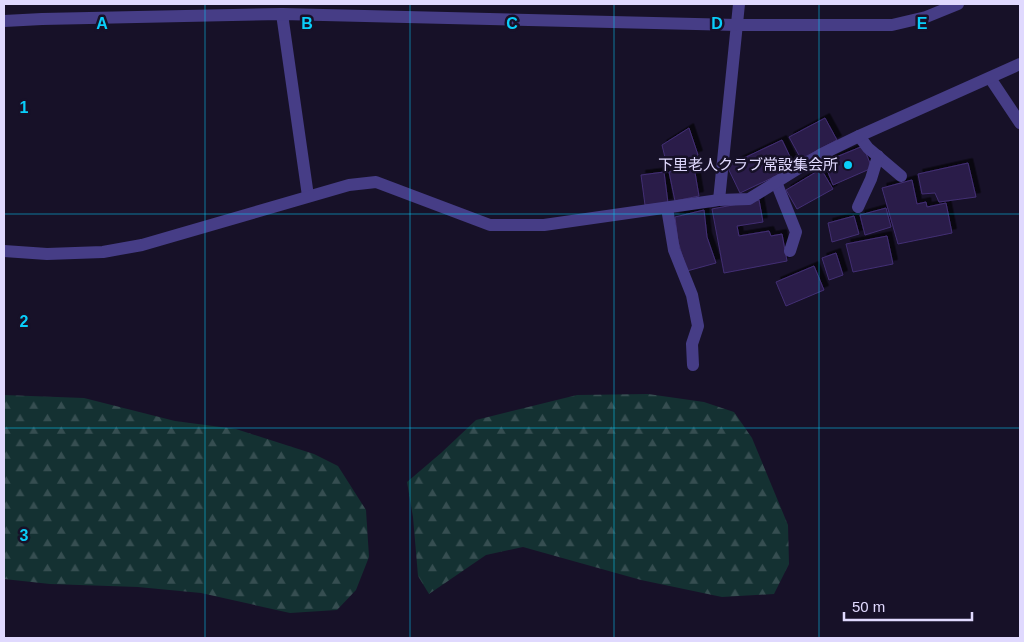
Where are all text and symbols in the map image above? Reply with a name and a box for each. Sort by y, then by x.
text: A [96,15,108,32]
text: B [301,15,313,32]
text: C [506,15,518,32]
text: D [711,15,723,32]
text: E [917,15,928,32]
text: 1 [20,99,29,116]
place label: 下里老人クラブ常設集会所 [658,156,838,173]
marker: 下里老人クラブ常設集会所 [842,159,854,171]
text: 2 [20,313,29,330]
text: 3 [20,527,29,544]
scale bar [844,590,972,622]
text: 50 m [852,598,885,615]

